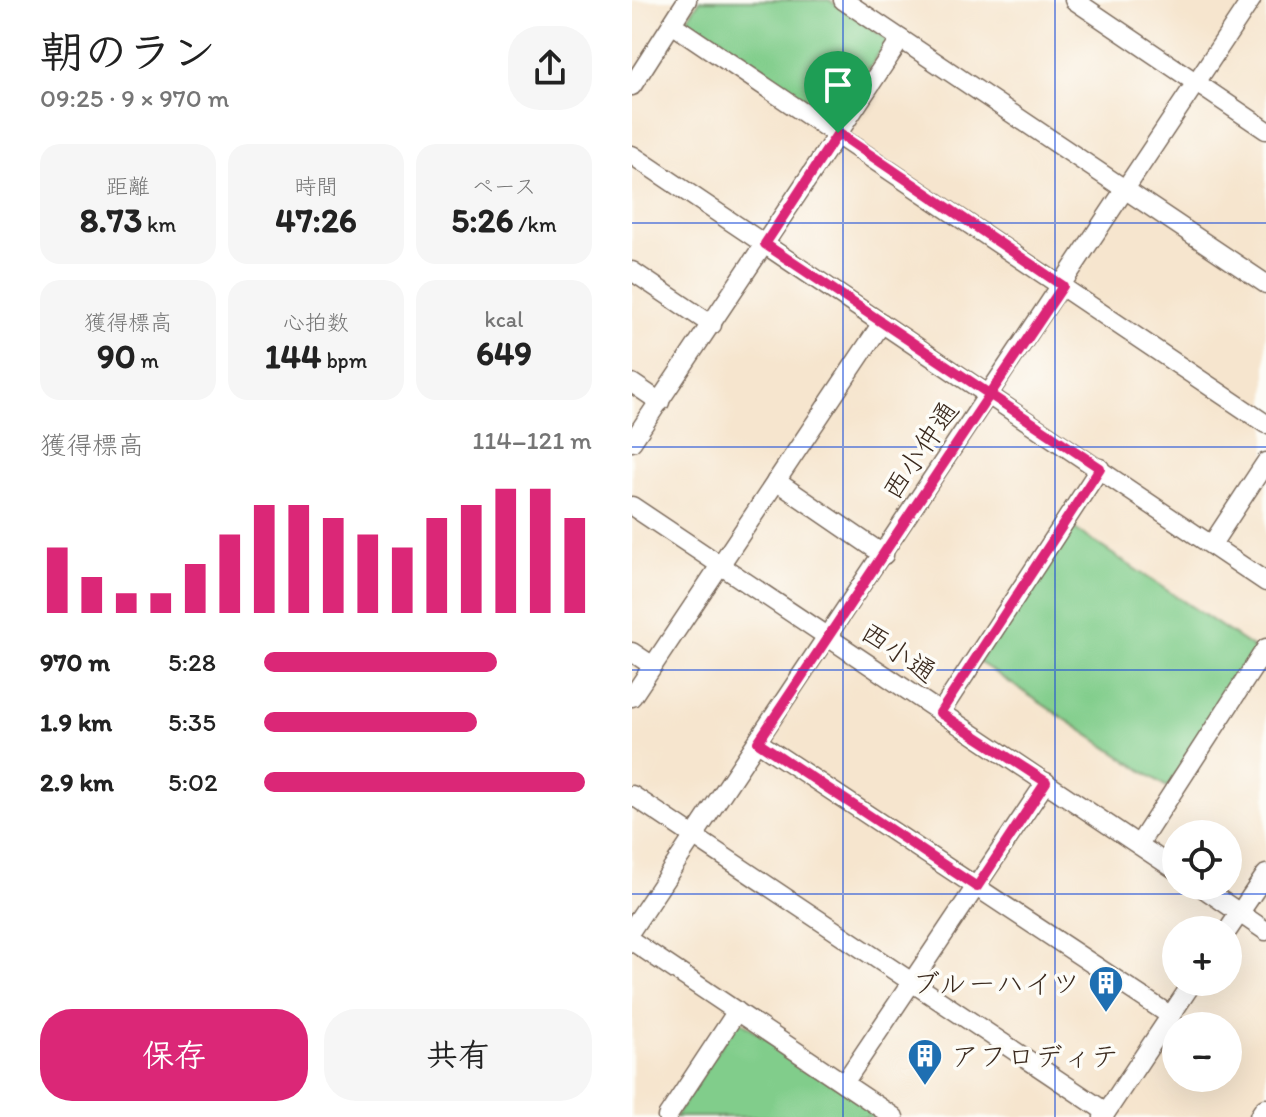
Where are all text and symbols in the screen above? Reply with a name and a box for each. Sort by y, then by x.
text: 朝のラン [40,25,216,78]
button: share [508,26,592,110]
pin [804,51,872,133]
icon: arrive [816,63,860,107]
text: 09:25 · 9 × 970 m [40,82,230,114]
text: 距離 [106,173,150,200]
text: 時間 [294,173,338,200]
text: ペース [472,173,536,200]
text: 8.73 [80,200,142,241]
text: 47:26 [275,200,357,241]
text: 5:26 [451,200,513,241]
text: km [142,211,176,238]
text: /km [513,211,557,238]
text: kcal [484,306,524,333]
text: 獲得標高 [84,309,172,336]
text: 心拍数 [283,309,349,336]
text: 649 [476,333,532,374]
text: 90 [97,336,136,377]
text: 144 [265,336,321,377]
text: m [136,347,159,374]
text: bpm [321,347,367,374]
street label: 西小仲通 [875,394,965,506]
text: 114–121 m [472,424,592,456]
text: 獲得標高 [40,429,144,461]
street label: 西小通 [855,614,943,690]
text: 970 m [40,646,110,678]
text: 5:28 [168,646,216,678]
text: 1.9 km [40,706,112,738]
text: 5:35 [168,706,216,738]
text: 2.9 km [40,766,114,798]
text: 5:02 [168,766,218,798]
map controls [1162,820,1242,1092]
button: locate [1162,820,1242,900]
button: + [1162,916,1242,996]
building icon: ブルーハイツ [1087,964,1125,1014]
place label: ブルーハイツ [912,966,1080,1000]
button: 保存 [40,1009,308,1101]
button: 共有 [324,1009,592,1101]
button: − [1162,1012,1242,1092]
building icon: アフロディテ [906,1037,944,1087]
place label: アフロディテ [951,1039,1119,1073]

